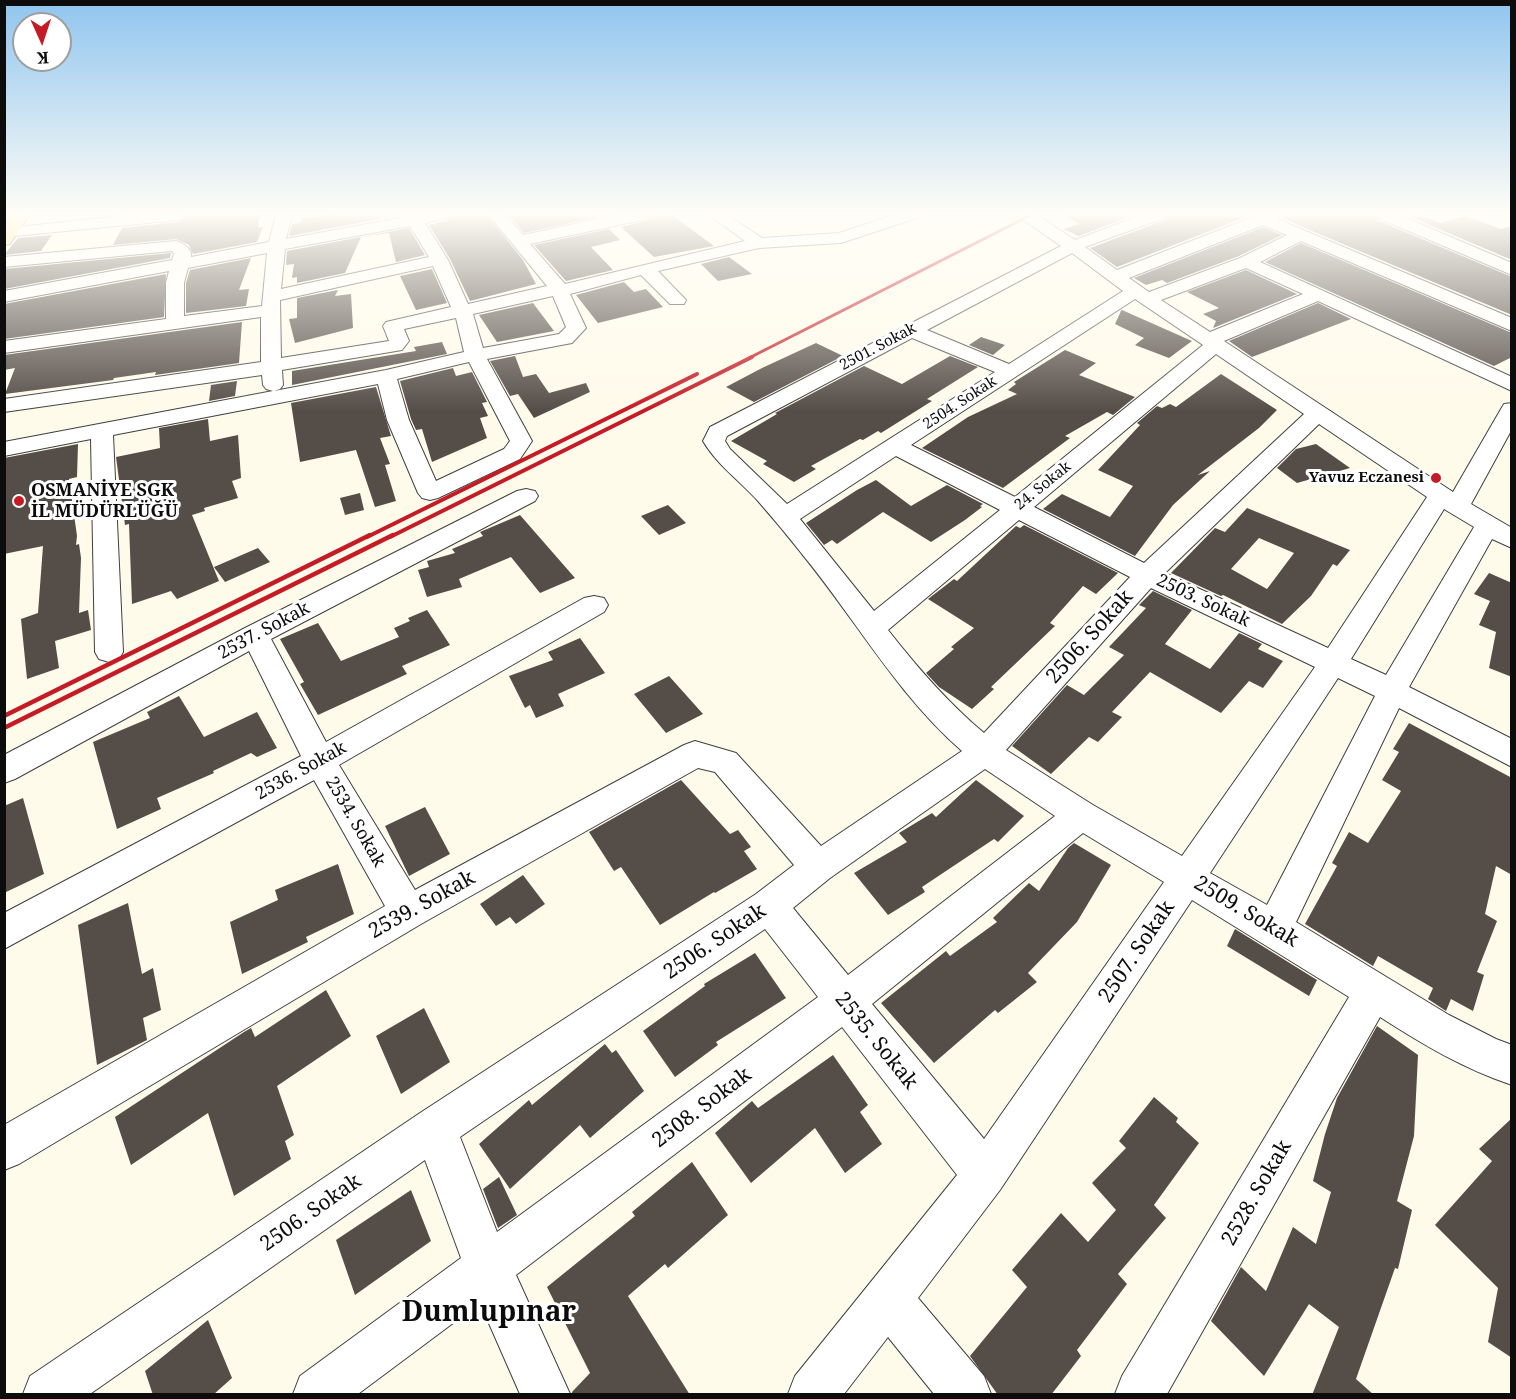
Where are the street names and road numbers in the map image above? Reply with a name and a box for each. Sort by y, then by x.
street label: 2501. Sokak [837,319,919,375]
street label: 2504. Sokak [920,373,1000,433]
street label: 24. Sokak [1011,458,1075,514]
street label: 2503. Sokak [1153,570,1253,632]
street label: 2506. Sokak [1041,585,1139,689]
street label: 2537. Sokak [214,598,314,664]
street label: 2536. Sokak [252,737,350,805]
street label: 2534. Sokak [320,773,390,871]
street label: 2539. Sokak [364,865,480,945]
street label: 2509. Sokak [1189,871,1303,953]
street label: 2507. Sokak [1094,896,1180,1008]
street label: 2506. Sokak [659,899,771,985]
street label: 2535. Sokak [829,987,923,1095]
street label: 2508. Sokak [647,1063,757,1153]
street label: 2528. Sokak [1217,1136,1297,1250]
street label: 2506. Sokak [256,1169,366,1257]

